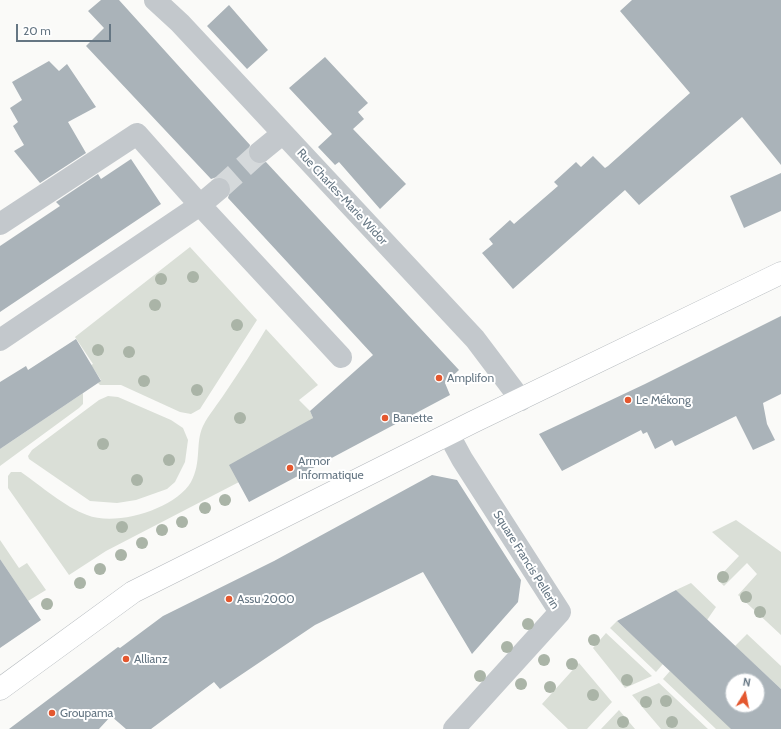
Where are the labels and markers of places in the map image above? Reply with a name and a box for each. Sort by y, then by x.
place label: Amplifon [447,371,494,385]
marker: Amplifon [434,373,444,383]
place label: Le Mékong [636,393,691,407]
marker: Le Mékong [623,395,633,405]
place label: Banette [393,411,433,425]
marker: Banette [380,413,390,423]
place label: Armor Informatique [298,454,364,482]
marker: Armor Informatique [285,463,295,473]
place label: Assu 2000 [237,592,295,606]
marker: Assu 2000 [224,594,234,604]
place label: Allianz [134,652,168,666]
marker: Allianz [121,654,131,664]
place label: Groupama [60,706,113,720]
marker: Groupama [47,708,57,718]

